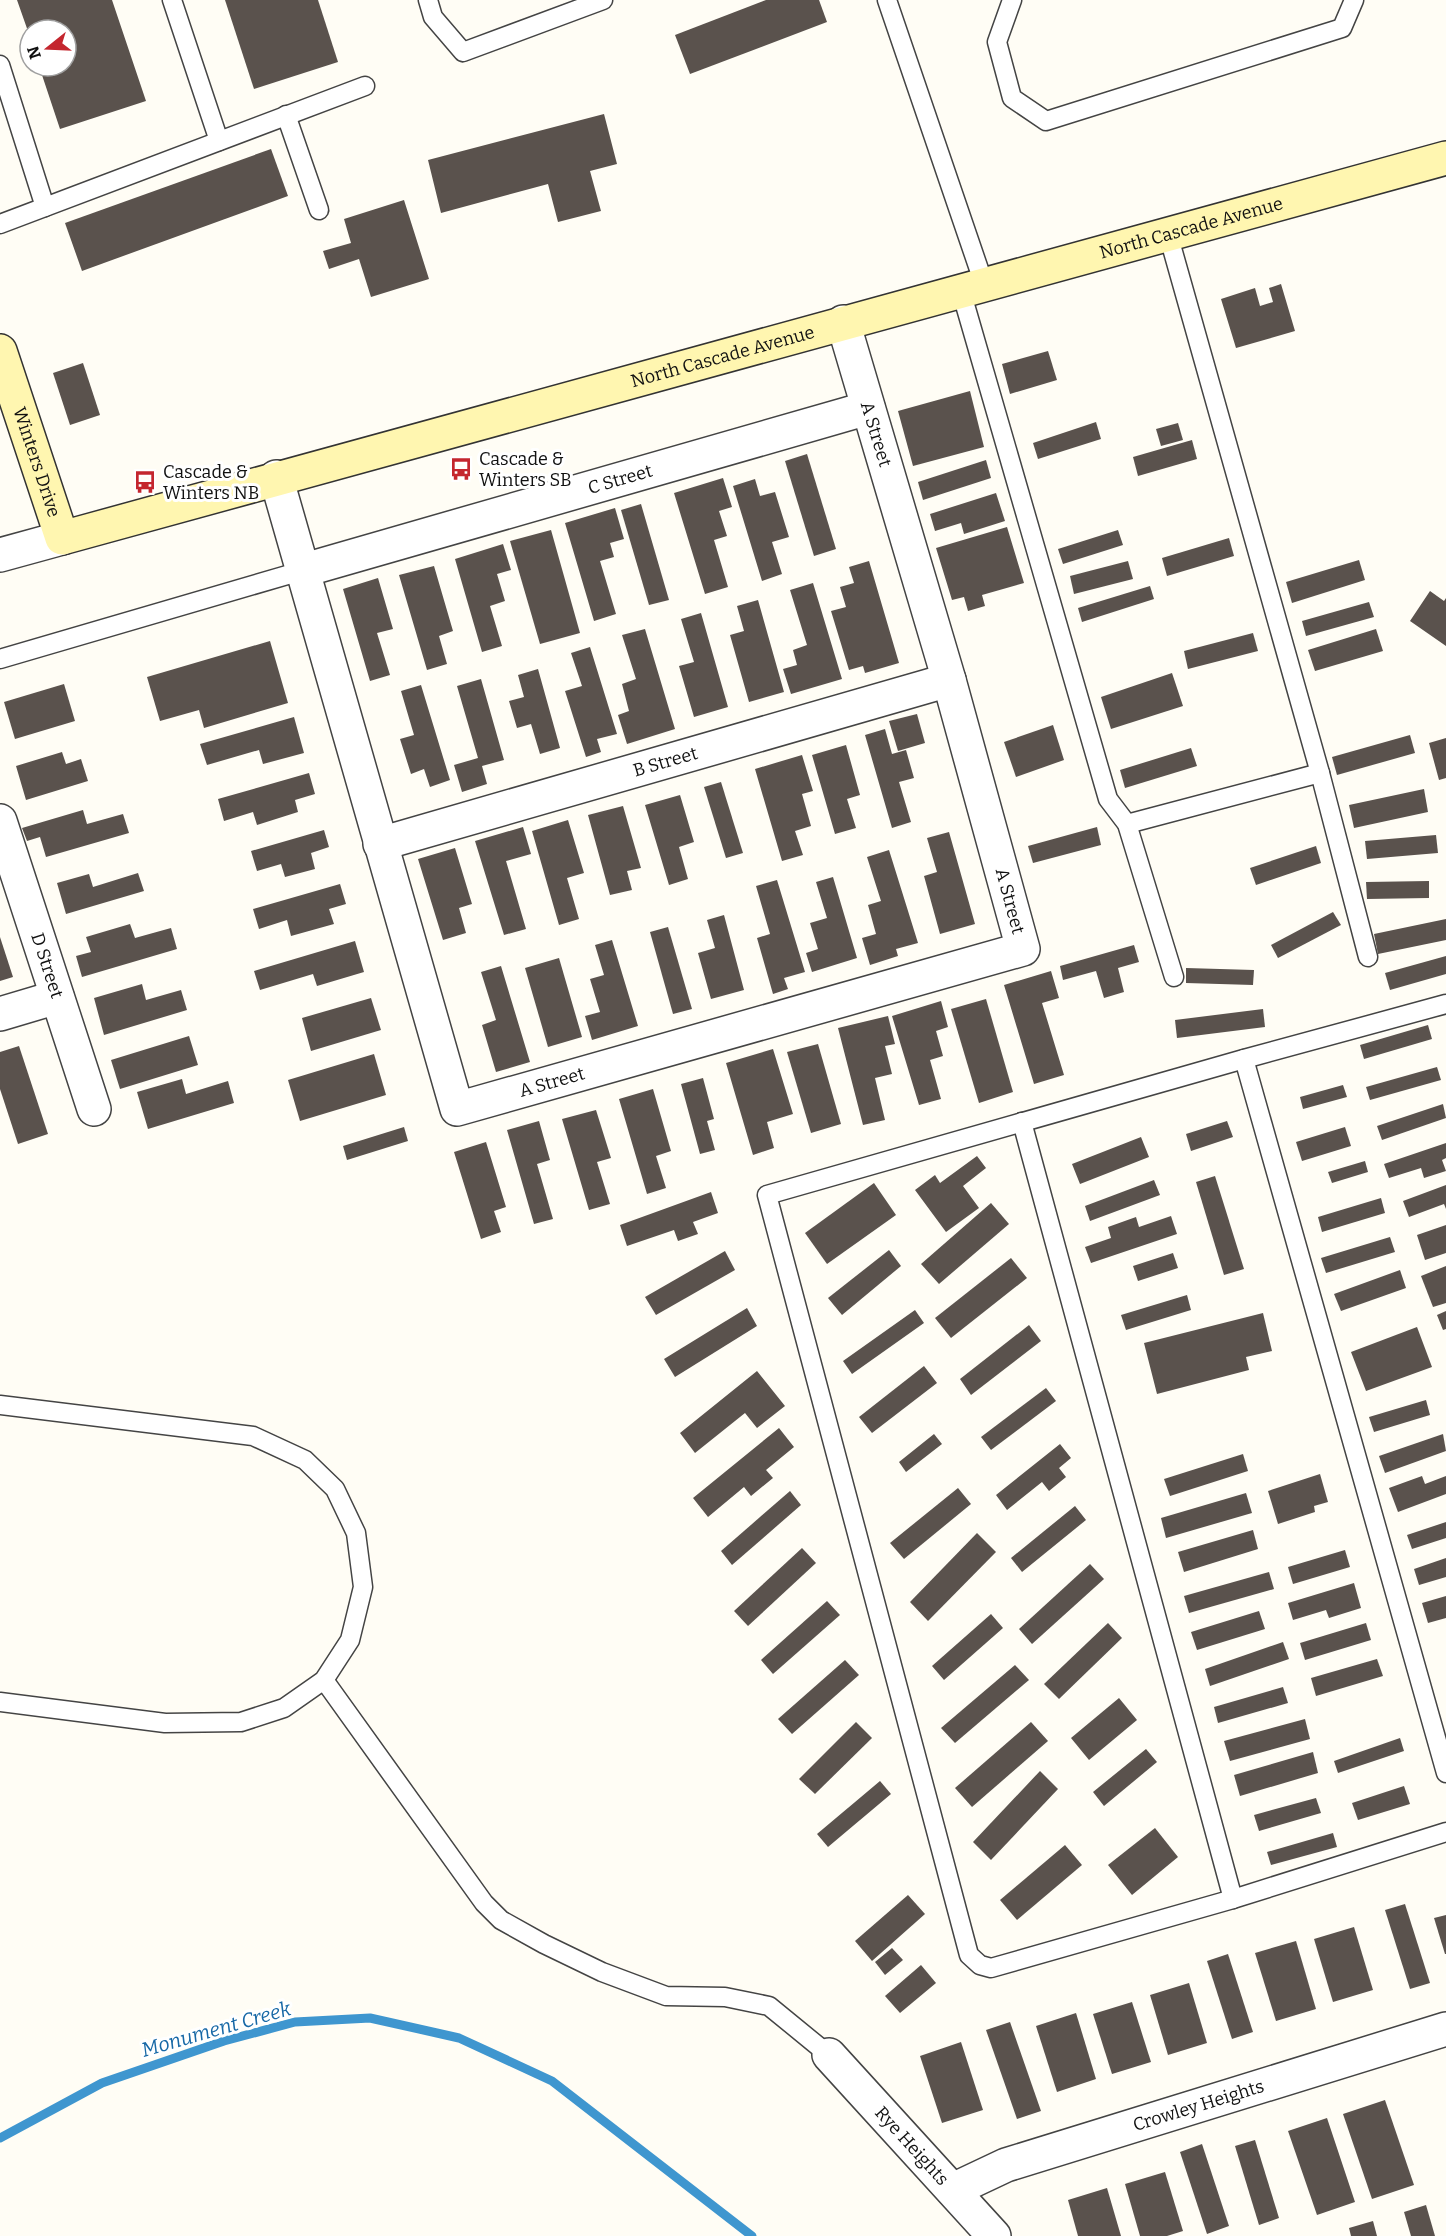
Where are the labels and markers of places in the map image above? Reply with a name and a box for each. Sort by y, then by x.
place label: Cascade & Winters SB [479,448,572,491]
bus stop icon: Cascade & Winters SB [448,456,474,482]
place label: Cascade & Winters NB [163,461,259,504]
bus stop icon: Cascade & Winters NB [132,469,158,495]

